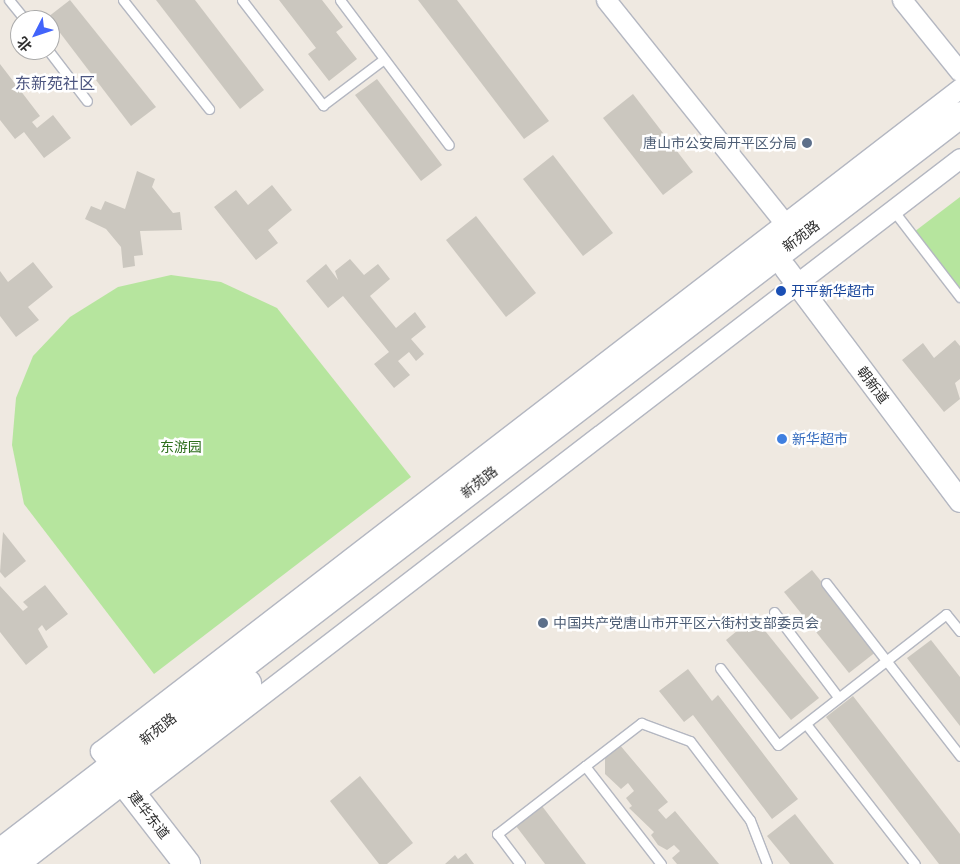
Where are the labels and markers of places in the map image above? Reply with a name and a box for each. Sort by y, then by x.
place label: 唐山市公安局开平区分局 [643,135,797,151]
marker: 唐山市公安局开平区分局 [801,137,813,149]
place label: 开平新华超市 [791,283,875,299]
marker: 开平新华超市 [775,285,787,297]
place label: 新华超市 [792,431,848,447]
marker: 新华超市 [776,433,788,445]
place label: 中国共产党唐山市开平区六街村支部委员会 [553,615,819,631]
marker: 中国共产党唐山市开平区六街村支部委员会 [537,617,549,629]

